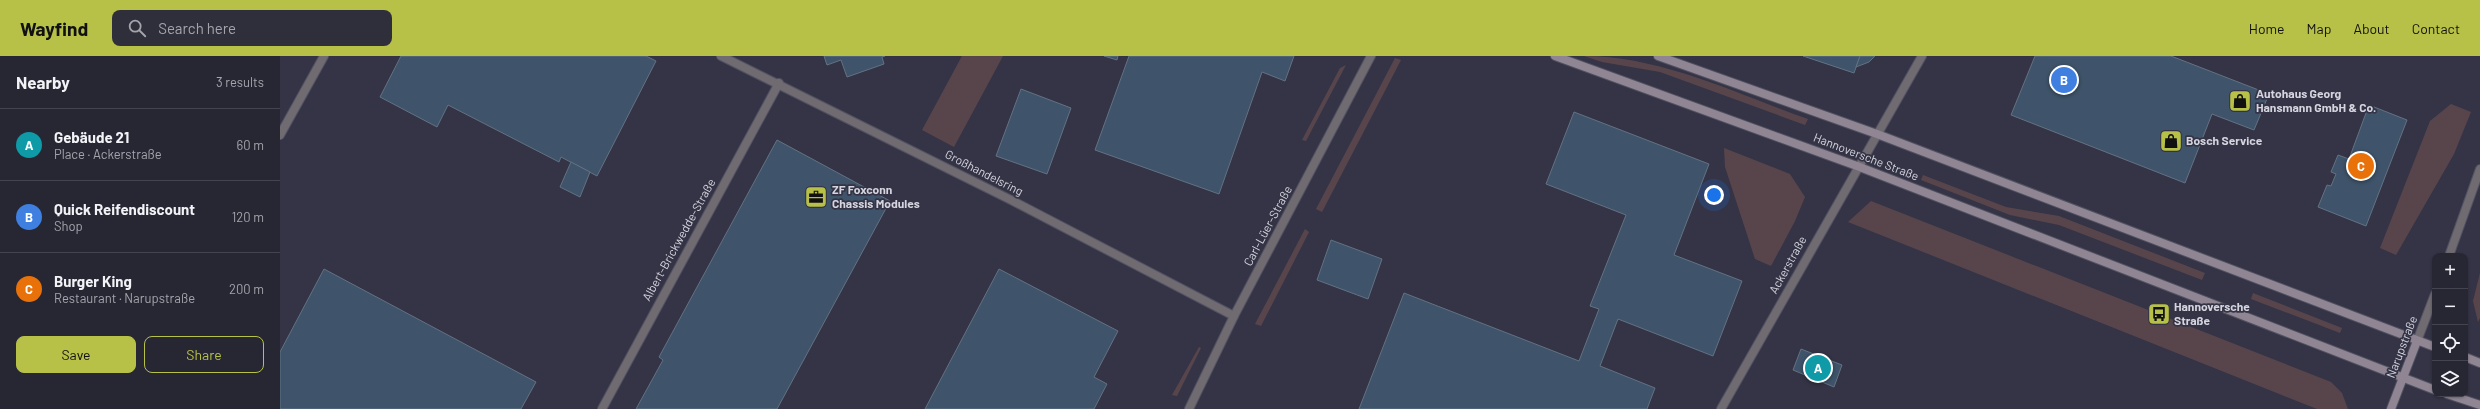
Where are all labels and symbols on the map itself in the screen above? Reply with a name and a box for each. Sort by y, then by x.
pin: B [2051,65,2077,95]
place label: Autohaus Georg Hansmann GmbH & Co. [2256,86,2376,114]
shop icon: Autohaus Georg Hansmann GmbH & Co. [2227,88,2253,114]
shop icon: Bosch Service [2158,128,2184,154]
street label: Hannoversche Straße [1812,130,1921,183]
place label: Bosch Service [2186,133,2263,147]
street label: Großhandelsring [943,146,1026,198]
pin: C [2348,151,2374,181]
street label: Albert-Brickwedde-Straße [639,176,718,303]
place label: ZF Foxconn Chassis Modules [832,182,920,210]
street label: Carl-Lüer-Straße [1240,183,1294,268]
office icon: ZF Foxconn Chassis Modules [803,184,829,210]
your location [1704,185,1724,205]
street label: Ackerstraße [1766,233,1809,296]
place label: Hannoversche Straße [2174,299,2250,327]
bus stop icon: Hannoversche Straße [2146,301,2172,327]
street label: Narupstraße [2383,314,2419,380]
pin: A [1805,353,1831,383]

